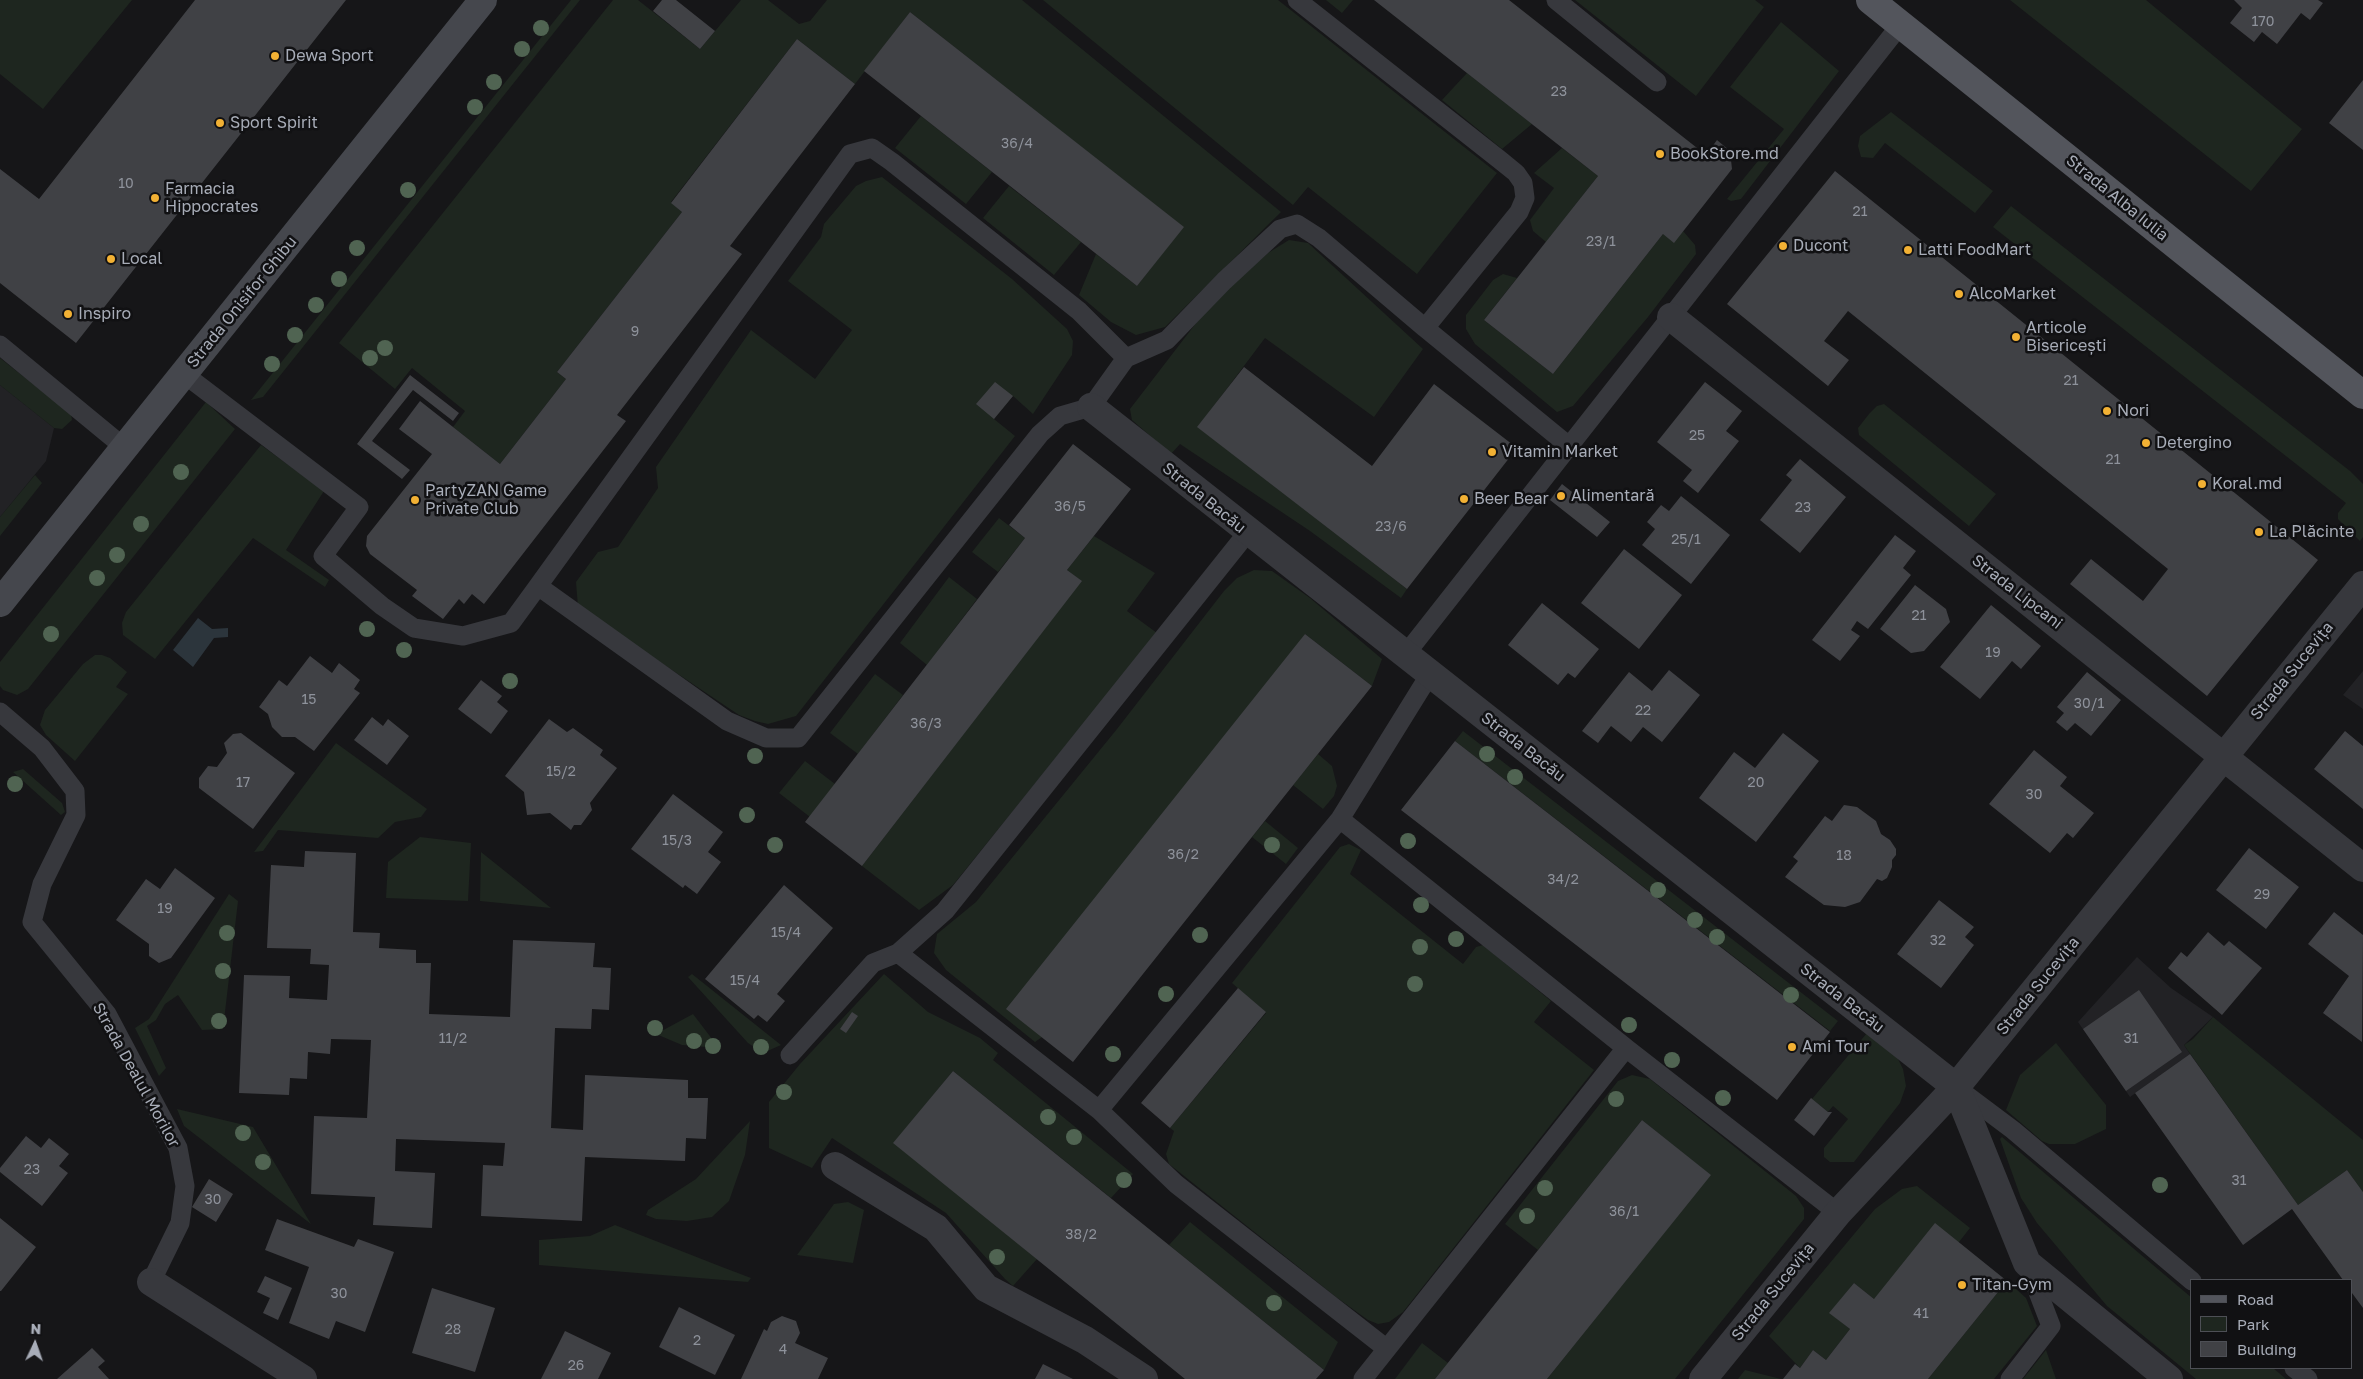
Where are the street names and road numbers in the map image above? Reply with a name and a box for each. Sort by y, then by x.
street label: Strada Alba Iulia [2062,151,2172,245]
street label: Strada Onisifor Ghibu [183,232,301,372]
street label: Strada Bacău [1159,459,1249,537]
street label: Strada Lipcani [1968,551,2066,633]
street label: Strada Sucevița [2247,618,2337,724]
street label: Strada Bacău [1477,708,1569,786]
street label: Strada Sucevița [1993,933,2083,1039]
street label: Strada Bacău [1796,959,1888,1037]
street label: Strada Dealul Morilor [88,999,184,1151]
street label: Strada Sucevița [1728,1239,1818,1345]

